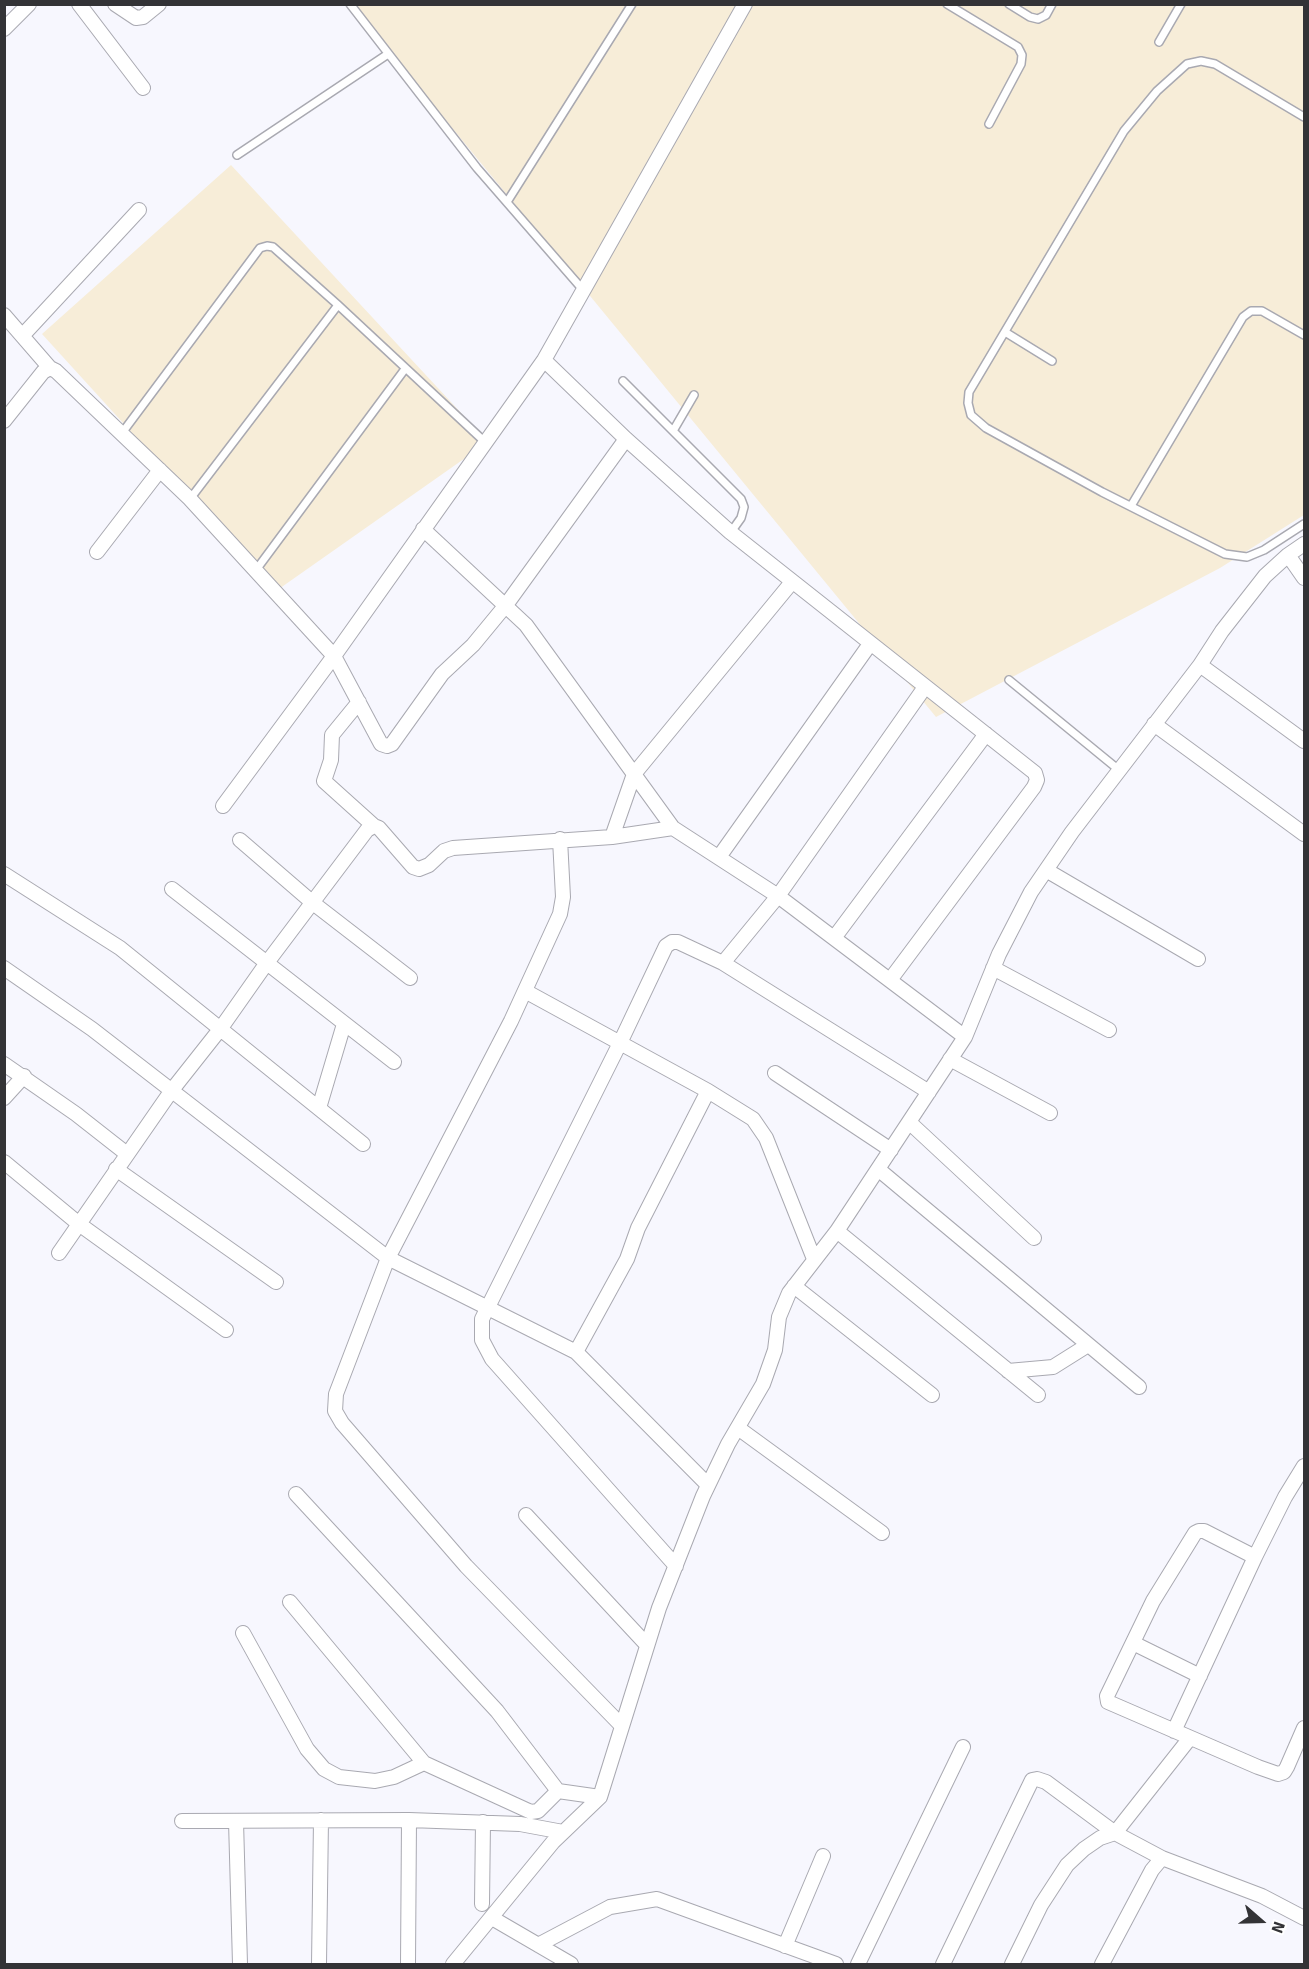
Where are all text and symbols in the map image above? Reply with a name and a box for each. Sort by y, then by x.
north arrow [1231,1891,1291,1951]
text: N [1267,1918,1289,1936]

